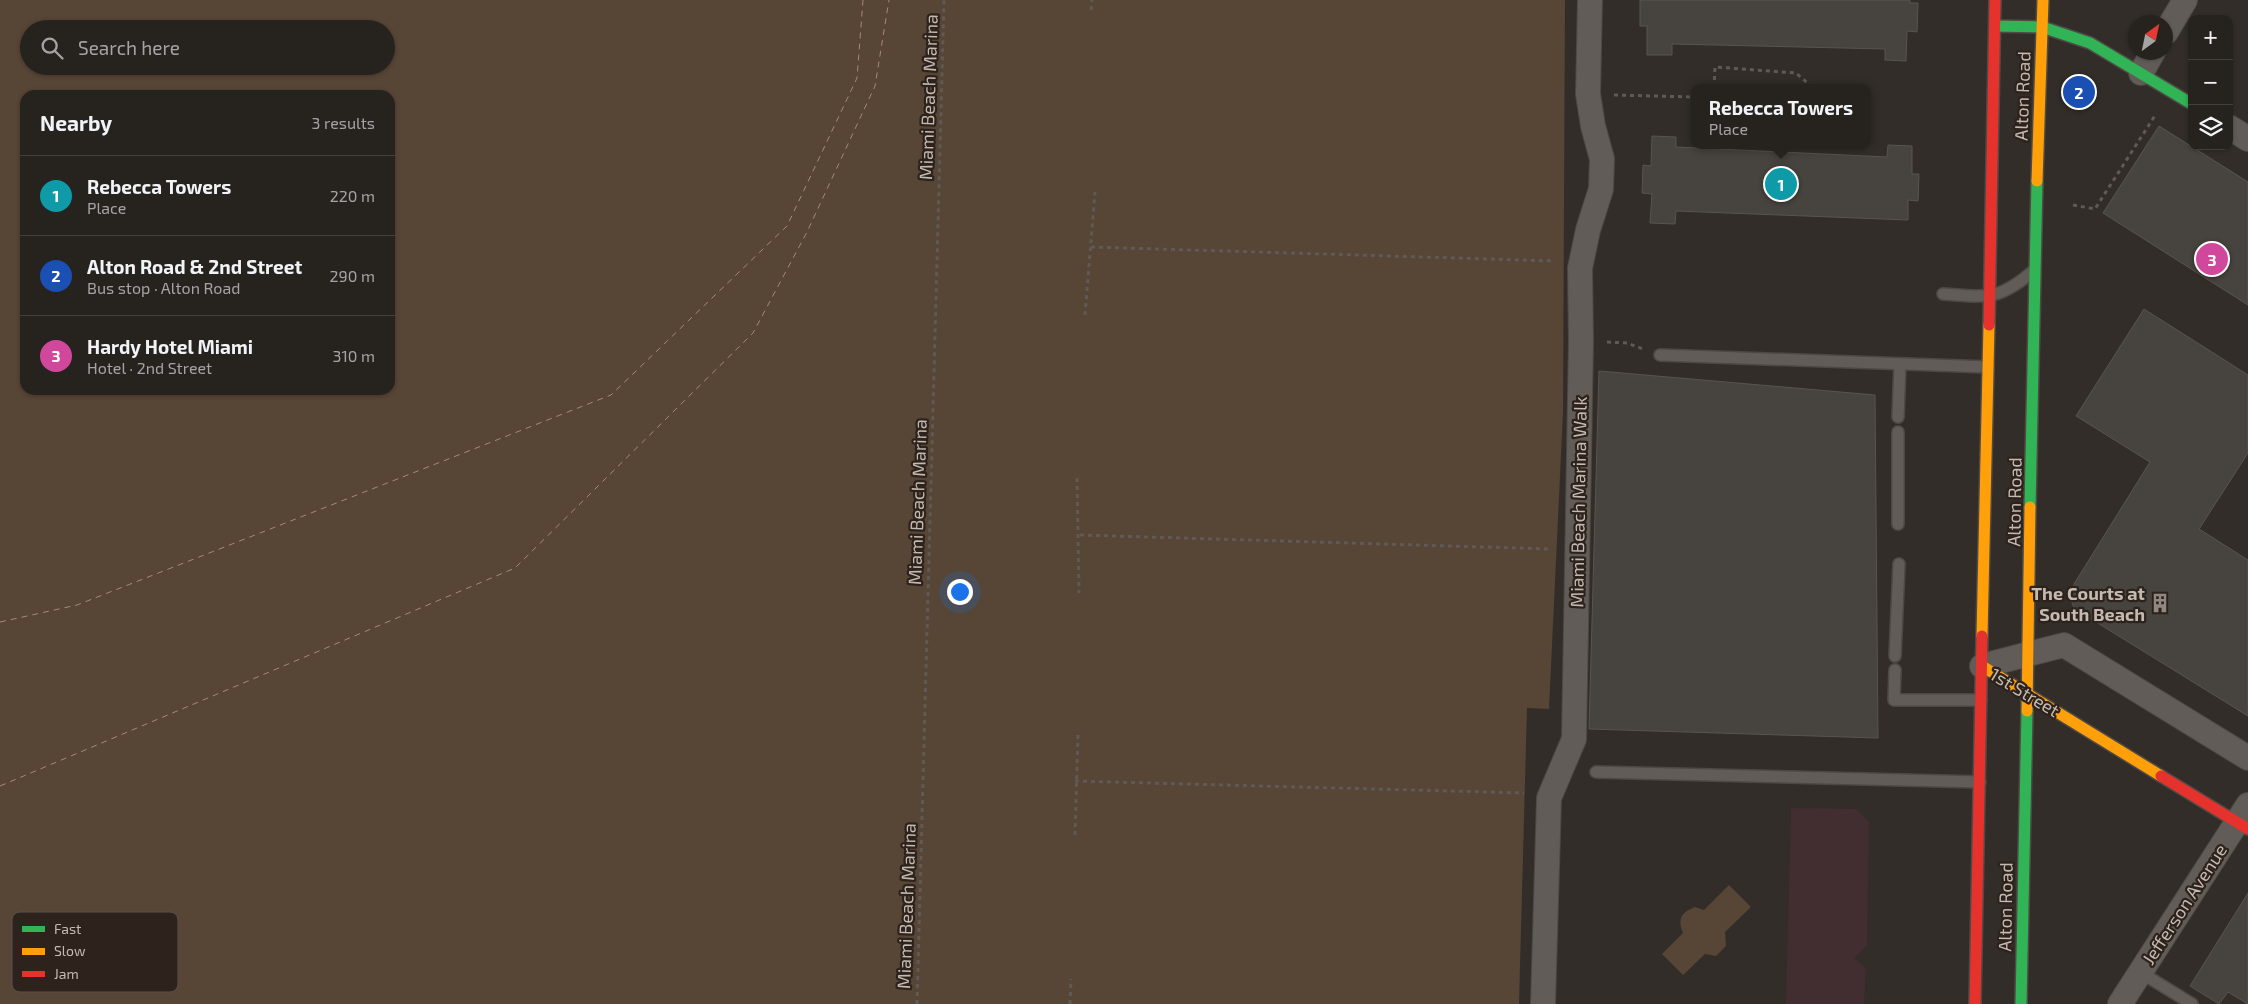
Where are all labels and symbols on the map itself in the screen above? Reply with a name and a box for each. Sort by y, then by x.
street label: Miami Beach Marina [914,14,942,180]
north arrow [2128,15,2173,60]
street label: Alton Road [2009,51,2035,141]
pin: 2 [2063,73,2095,111]
pin: 1 [1765,165,1797,203]
pin: 3 [2196,240,2228,278]
street label: Miami Beach Marina Walk [1565,396,1591,608]
street label: Miami Beach Marina [903,419,931,585]
street label: Alton Road [2002,457,2026,547]
your location [947,579,973,605]
place label: The Courts at South Beach [2031,582,2146,625]
building icon: The Courts at South Beach [2149,592,2171,614]
street label: 1st Street [1986,663,2064,721]
street label: Miami Beach Marina [892,823,920,989]
street label: Jefferson Avenue [2137,840,2231,968]
street label: Alton Road [1993,862,2017,952]
legend [12,912,178,992]
text: Fast [54,920,81,937]
text: Slow [54,942,86,959]
text: Jam [54,965,79,982]

